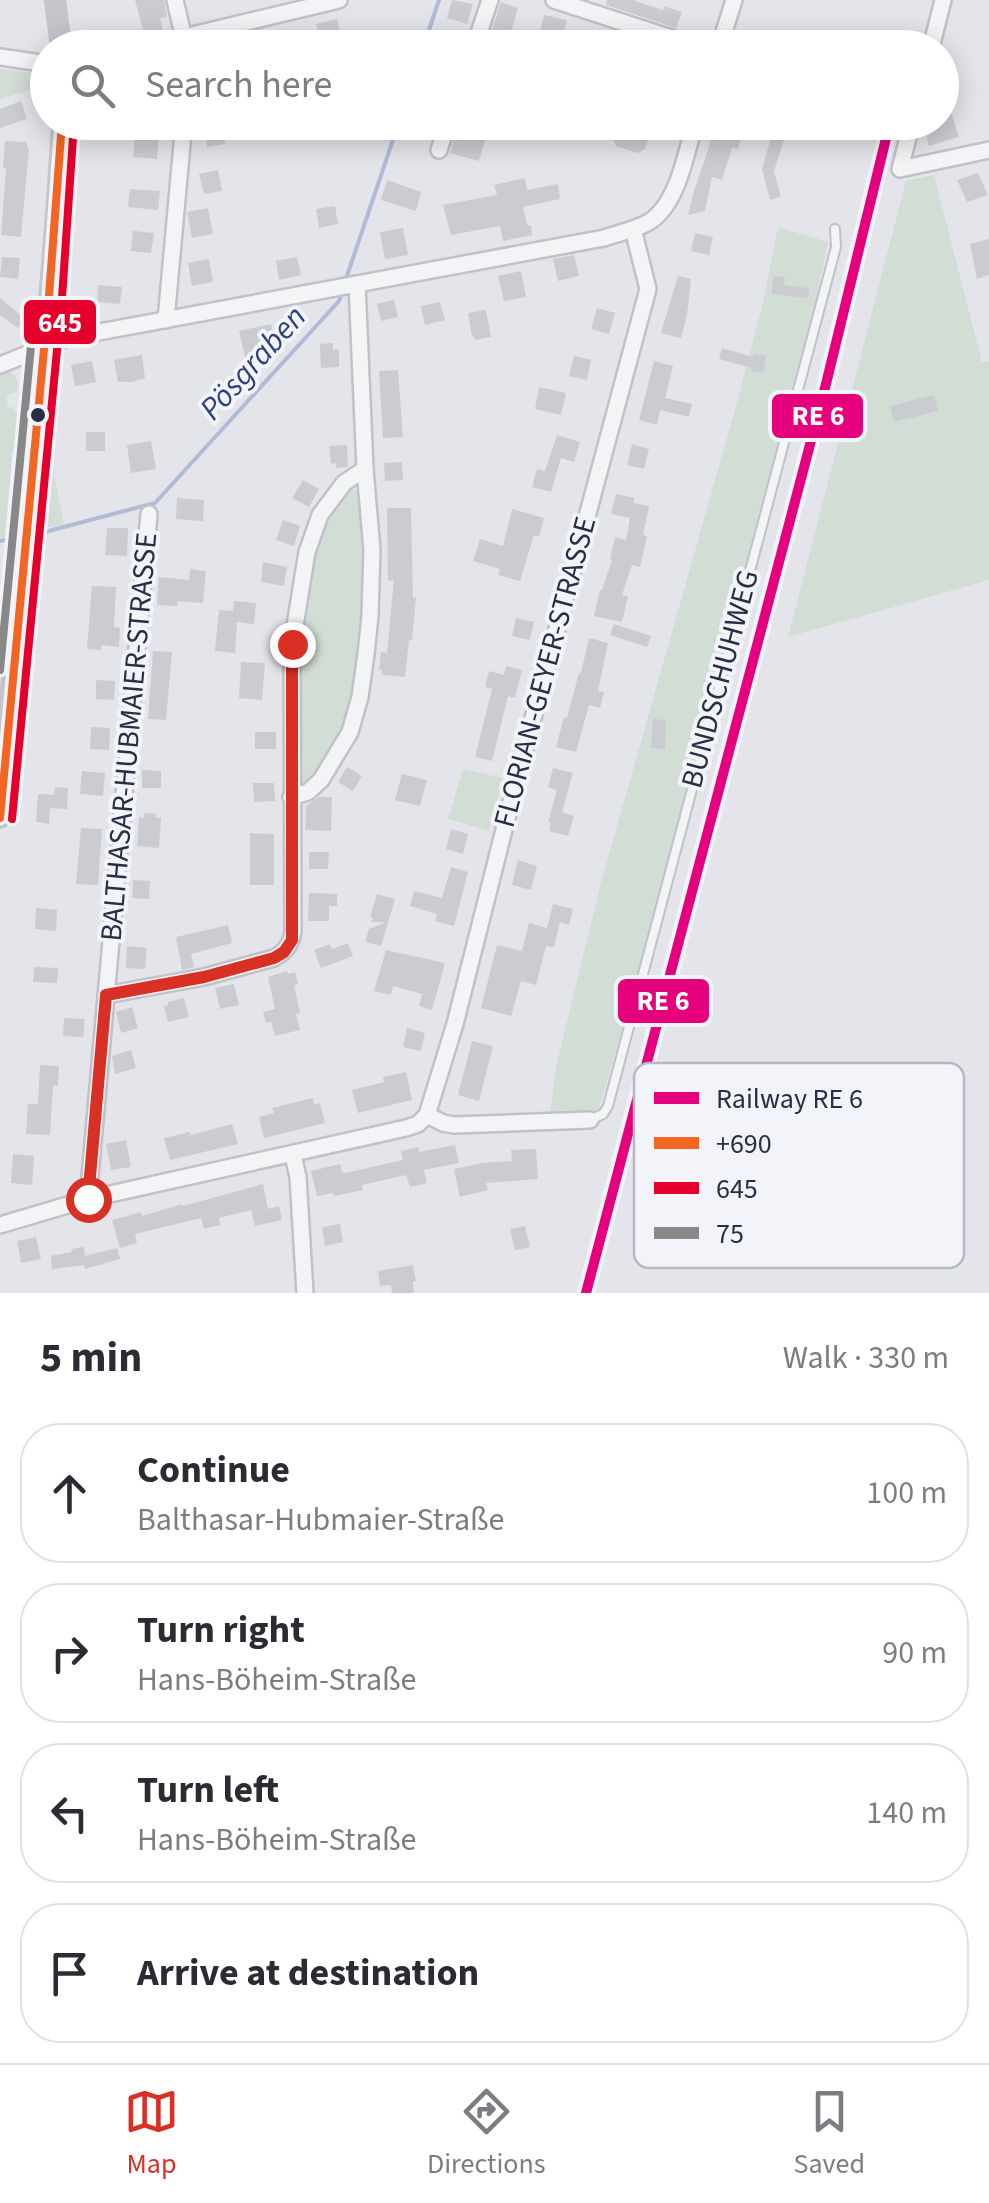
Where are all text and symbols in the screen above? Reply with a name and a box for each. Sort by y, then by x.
search box [30,30,959,140]
icon: search [65,58,120,113]
text: Search here [145,58,332,112]
water label: Pösgraben [189,295,317,431]
line badge: 645 [22,298,98,346]
text: 645 [38,303,82,343]
line badge: RE 6 [770,392,865,440]
text: RE 6 [792,396,844,436]
unlabelled marker [28,405,48,425]
street label: FLORIAN-GEYER-STRASSE [483,512,607,832]
street label: BALTHASAR-HUBMAIER-STRASSE [90,531,168,943]
street label: BUNDSCHUHWEG [670,565,770,793]
route end [270,622,316,668]
line badge: RE 6 [616,977,711,1025]
text: RE 6 [637,981,689,1021]
legend [634,1063,964,1268]
text: Railway RE 6 [716,1079,863,1119]
text: +690 [716,1124,772,1164]
text: 645 [716,1169,758,1209]
route start [66,1177,112,1223]
text: 75 [716,1214,744,1254]
text: 5 min [40,1328,142,1388]
text: Walk · 330 m [783,1335,949,1381]
text: Continue [137,1443,290,1497]
icon: ahead [42,1466,97,1521]
text: 100 m [866,1470,947,1516]
text: Balthasar-Hubmaier-Straße [137,1497,504,1543]
text: Turn right [137,1603,305,1657]
icon: right [42,1626,97,1681]
text: 90 m [882,1630,947,1676]
text: Hans-Böheim-Straße [137,1657,416,1703]
text: Turn left [137,1763,279,1817]
icon: left [42,1786,97,1841]
text: 140 m [866,1790,947,1836]
text: Hans-Böheim-Straße [137,1817,416,1863]
icon: arrive [42,1946,97,2001]
text: Arrive at destination [137,1946,479,2000]
tab: Map [124,2084,179,2184]
tab: Directions [427,2084,546,2184]
tab: Saved [794,2084,865,2184]

